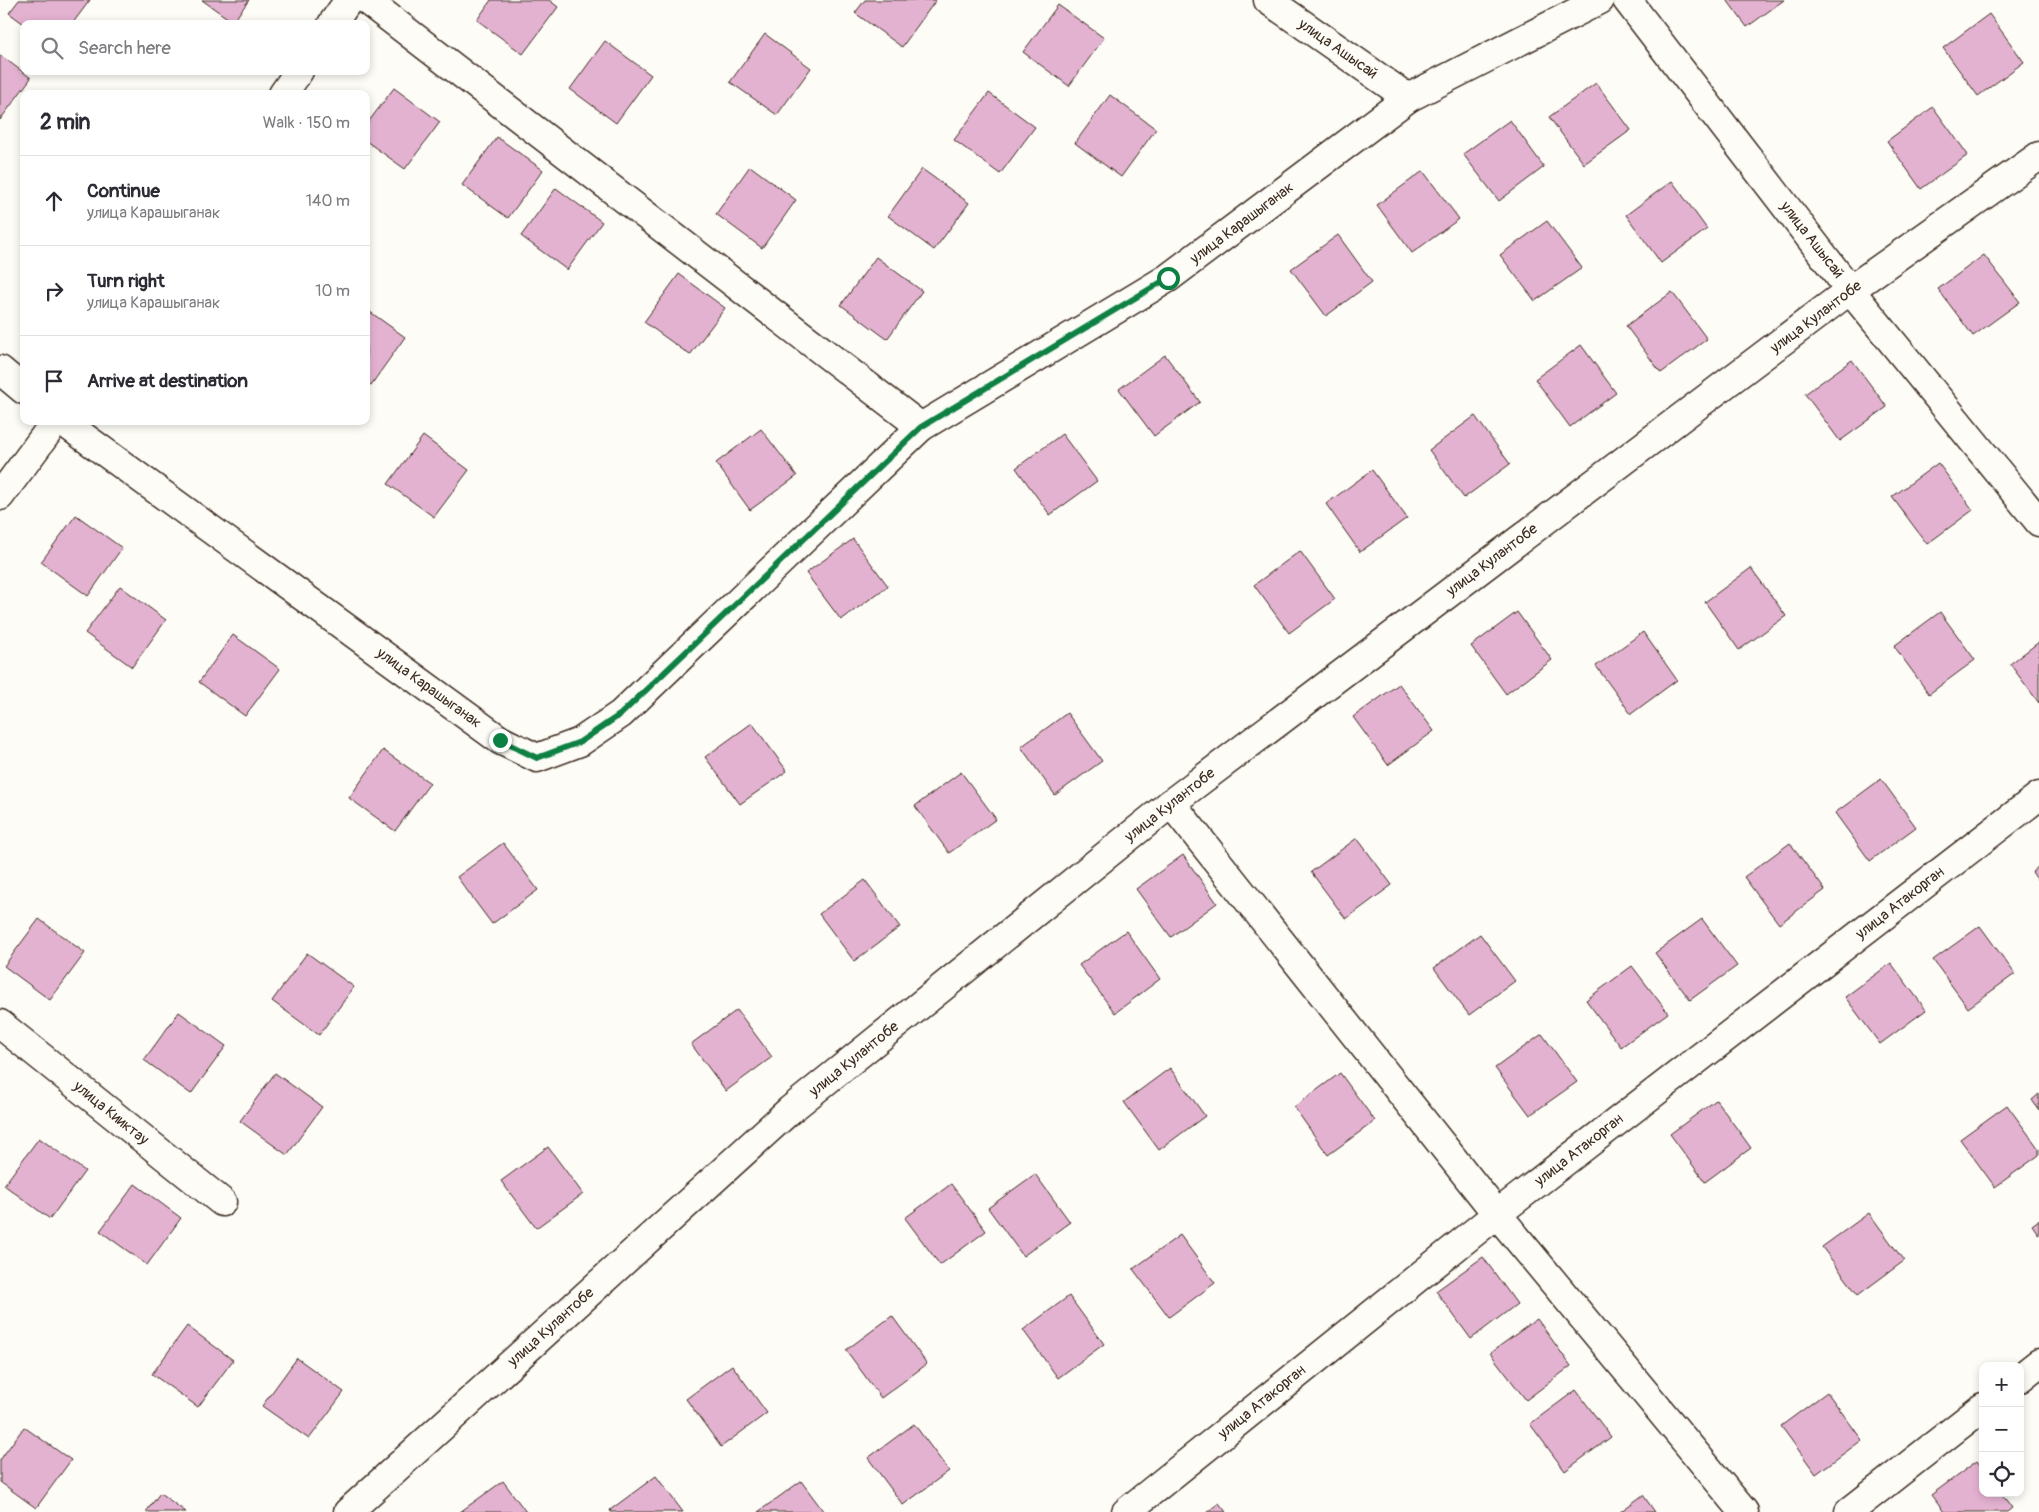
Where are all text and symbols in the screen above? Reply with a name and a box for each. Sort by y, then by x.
street label: улица Ашысай [1294,14,1381,83]
search box [20,20,370,75]
icon: search [38,34,66,62]
text: Search here [78,36,171,60]
text: 2 min [40,109,90,136]
text: Walk · 150 m [263,113,350,133]
street label: улица Карашыганак [1186,178,1298,269]
text: Continue [87,179,160,203]
icon: ahead [40,187,68,215]
text: 140 m [306,191,350,211]
street label: улица Ашысай [1775,197,1848,282]
text: улица Карашыганак [87,203,220,223]
route start [1157,267,1180,290]
text: Turn right [87,269,165,293]
street label: улица Кулантобе [1766,276,1866,358]
icon: right [40,277,68,305]
text: 10 m [315,281,350,301]
text: улица Карашыганак [87,293,220,313]
icon: arrive [40,367,68,395]
text: Arrive at destination [87,369,248,393]
street label: улица Кулантобе [1442,519,1542,601]
street label: улица Карашыганак [372,643,485,733]
route end [489,729,512,752]
street label: улица Кулантобе [1120,763,1219,847]
street label: улица Атакорган [1851,862,1948,944]
street label: улица Кулантобе [805,1017,903,1101]
street label: улица Кииктау [69,1076,153,1149]
street label: улица Атакорган [1530,1109,1627,1191]
street label: улица Кулантобе [503,1283,599,1371]
street label: улица Атакорган [1214,1361,1310,1444]
map controls [1979,1362,2024,1497]
button: + [1979,1362,2024,1407]
button: − [1979,1407,2024,1452]
button: locate [1979,1452,2024,1497]

